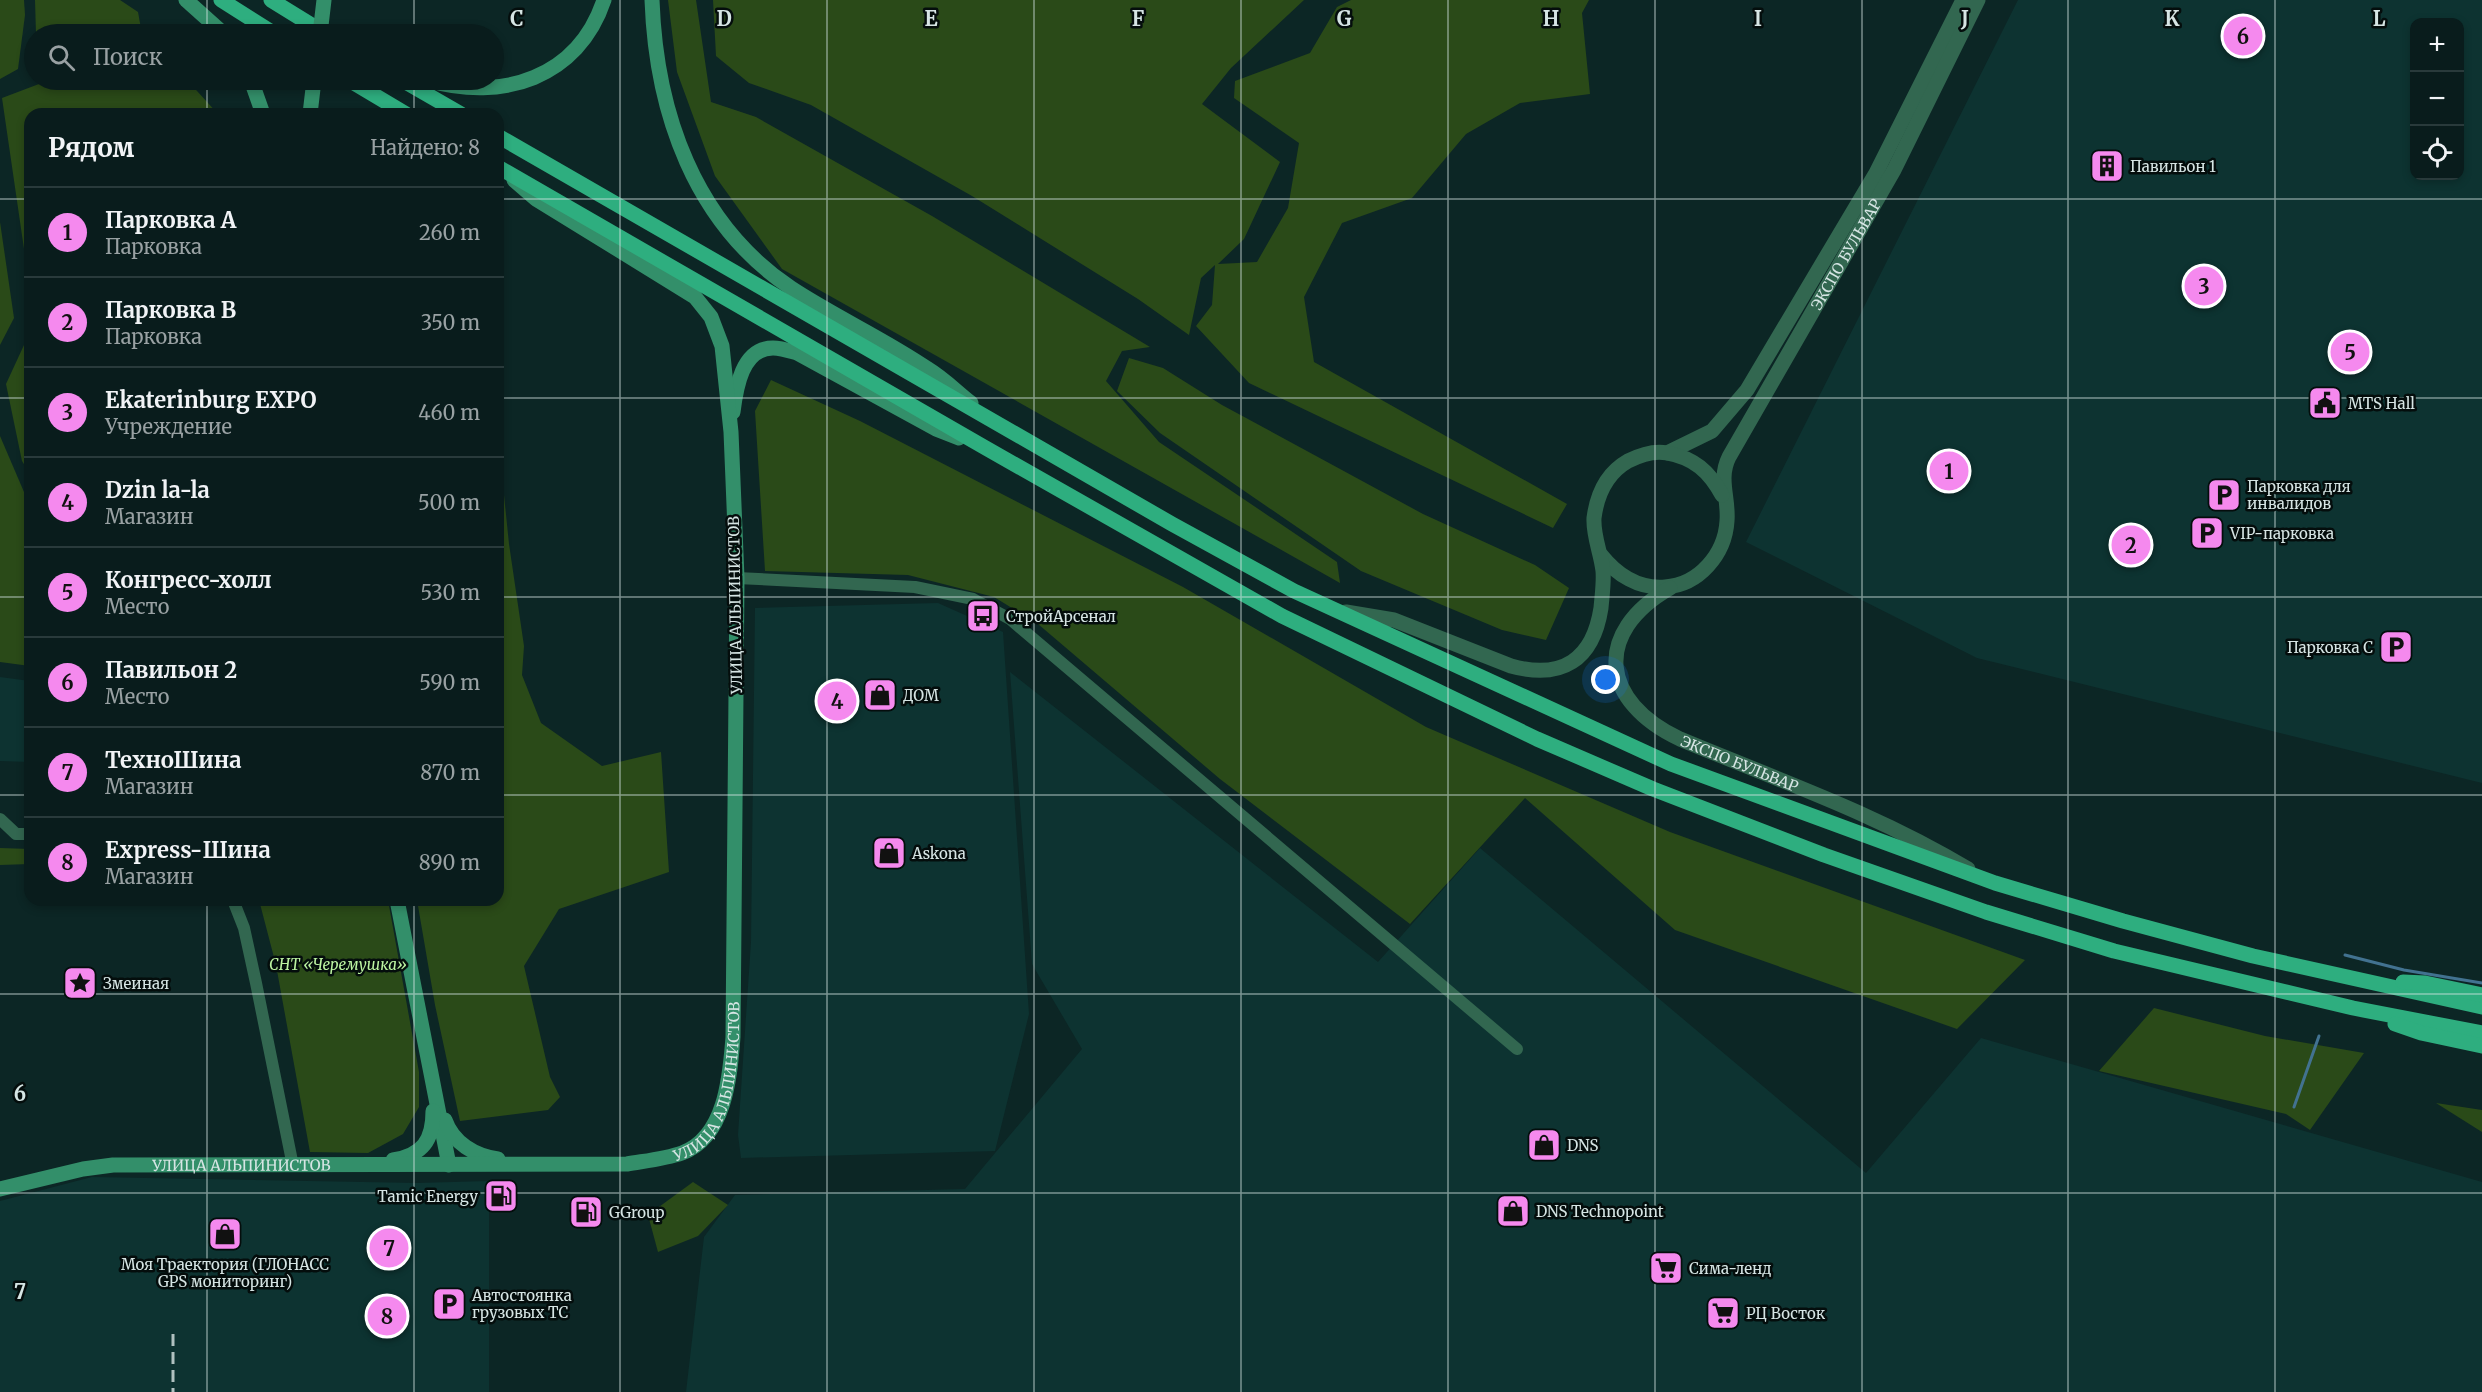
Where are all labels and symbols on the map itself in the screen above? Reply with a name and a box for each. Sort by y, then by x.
text: C [510,6,524,31]
text: D [716,6,732,31]
text: E [924,6,938,31]
text: F [1132,6,1145,31]
text: G [1337,6,1352,31]
text: H [1543,6,1559,31]
text: I [1754,6,1762,31]
text: J [1960,6,1969,31]
text: K [2165,6,2180,31]
text: L [2373,6,2386,31]
pin: 6 [2224,14,2262,58]
building icon: Павильон 1 [2089,148,2125,184]
place label: Павильон 1 [2130,157,2216,176]
street label: ЭКСПО БУЛЬВАР [1806,195,1885,313]
pin: 3 [2184,264,2224,308]
pin: 5 [2330,330,2370,374]
public building icon: MTS Hall [2307,385,2343,421]
place label: MTS Hall [2348,394,2415,413]
pin: 1 [1930,448,1968,494]
parking icon: Парковка для инвалидов [2206,477,2242,513]
place label: Парковка для инвалидов [2247,477,2351,513]
parking icon: VIP-парковка [2189,515,2225,551]
street label: УЛИЦА АЛЬПИНИСТОВ [724,516,746,695]
pin: 2 [2112,522,2150,568]
place label: VIP-парковка [2229,524,2334,543]
bus stop icon: СтройАрсенал [965,598,1001,634]
place label: СтройАрсенал [1006,607,1116,626]
parking icon: Парковка C [2378,629,2414,665]
place label: Парковка C [2287,638,2373,657]
your location [1591,665,1620,694]
shop icon: ДОМ [862,677,898,713]
pin: 4 [818,678,856,724]
place label: ДОМ [903,686,939,705]
street label: ЭКСПО БУЛЬВАР [1678,731,1802,796]
shop icon: Askona [871,835,907,871]
place label: Askona [911,844,966,863]
park label: СНТ «Черемушка» [269,955,407,974]
place icon: Змеиная [62,965,98,1001]
place label: Змеиная [103,974,169,993]
street label: УЛИЦА АЛЬПИНИСТОВ [670,1002,743,1165]
text: 6 [14,1081,26,1106]
shop icon: DNS [1526,1127,1562,1163]
place label: DNS [1567,1136,1598,1155]
street label: УЛИЦА АЛЬПИНИСТОВ [151,1155,330,1174]
fuel station icon: Tamic Energy [483,1178,519,1214]
place label: Tamic Energy [377,1187,478,1206]
shop icon: DNS Technopoint [1495,1193,1531,1229]
fuel station icon: GGroup [568,1194,604,1230]
place label: DNS Technopoint [1536,1202,1664,1221]
place label: GGroup [609,1203,665,1222]
shop icon: Моя Траектория (ГЛОНАСС GPS мониторинг) [207,1216,243,1252]
pin: 7 [370,1226,408,1270]
supermarket icon: Сима-ленд [1648,1250,1684,1286]
place label: Моя Траектория (ГЛОНАСС GPS мониторинг) [121,1255,329,1291]
place label: Сима-ленд [1689,1259,1772,1278]
text: 7 [14,1279,26,1304]
parking icon: Автостоянка грузовых ТС [431,1286,467,1322]
place label: Автостоянка грузовых ТС [471,1286,572,1322]
pin: 8 [368,1294,406,1338]
supermarket icon: РЦ Восток [1705,1295,1741,1331]
place label: РЦ Восток [1746,1304,1826,1323]

